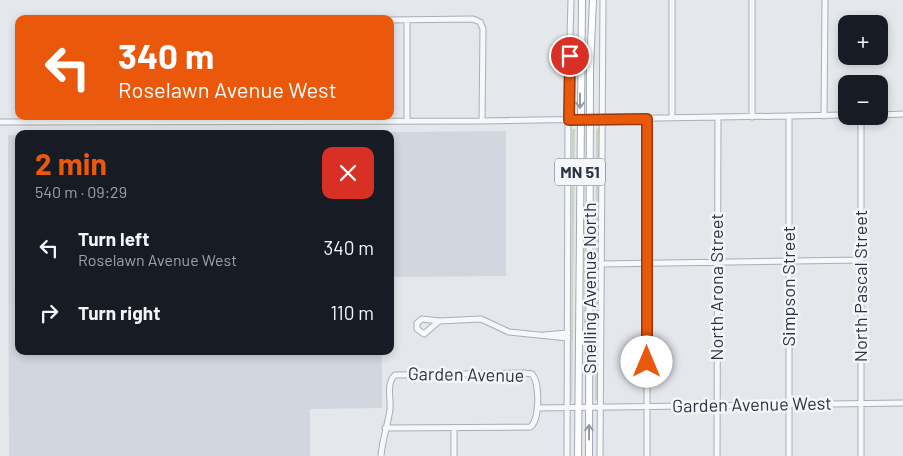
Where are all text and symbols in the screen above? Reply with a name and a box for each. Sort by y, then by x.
map controls [838,15,888,125]
button: + [838,15,888,65]
text: 340 m [118,34,214,76]
icon: left [35,35,100,100]
pin [549,35,591,77]
icon: arrive [556,42,584,70]
button: − [838,75,888,125]
text: Roselawn Avenue West [118,76,337,102]
one-way arrow [575,92,585,109]
text: 2 min [35,145,107,181]
button: close [322,147,374,199]
road number: MN 51 [555,158,605,186]
text: 540 m · 09:29 [35,182,127,201]
street label: Snelling Avenue North [578,202,600,374]
street label: North Pascal Street [849,210,871,362]
street label: North Arona Street [705,213,727,361]
street label: Simpson Street [777,226,799,346]
text: Turn left [78,227,149,250]
icon: left [35,234,63,262]
text: 340 m [323,236,374,259]
text: Roselawn Avenue West [78,250,237,269]
icon: right [35,299,63,327]
text: Turn right [78,301,160,324]
text: 110 m [330,301,374,324]
position arrow [620,335,672,387]
street label: Garden Avenue [408,362,524,386]
street label: Garden Avenue West [672,392,832,416]
one-way arrow [584,424,594,440]

